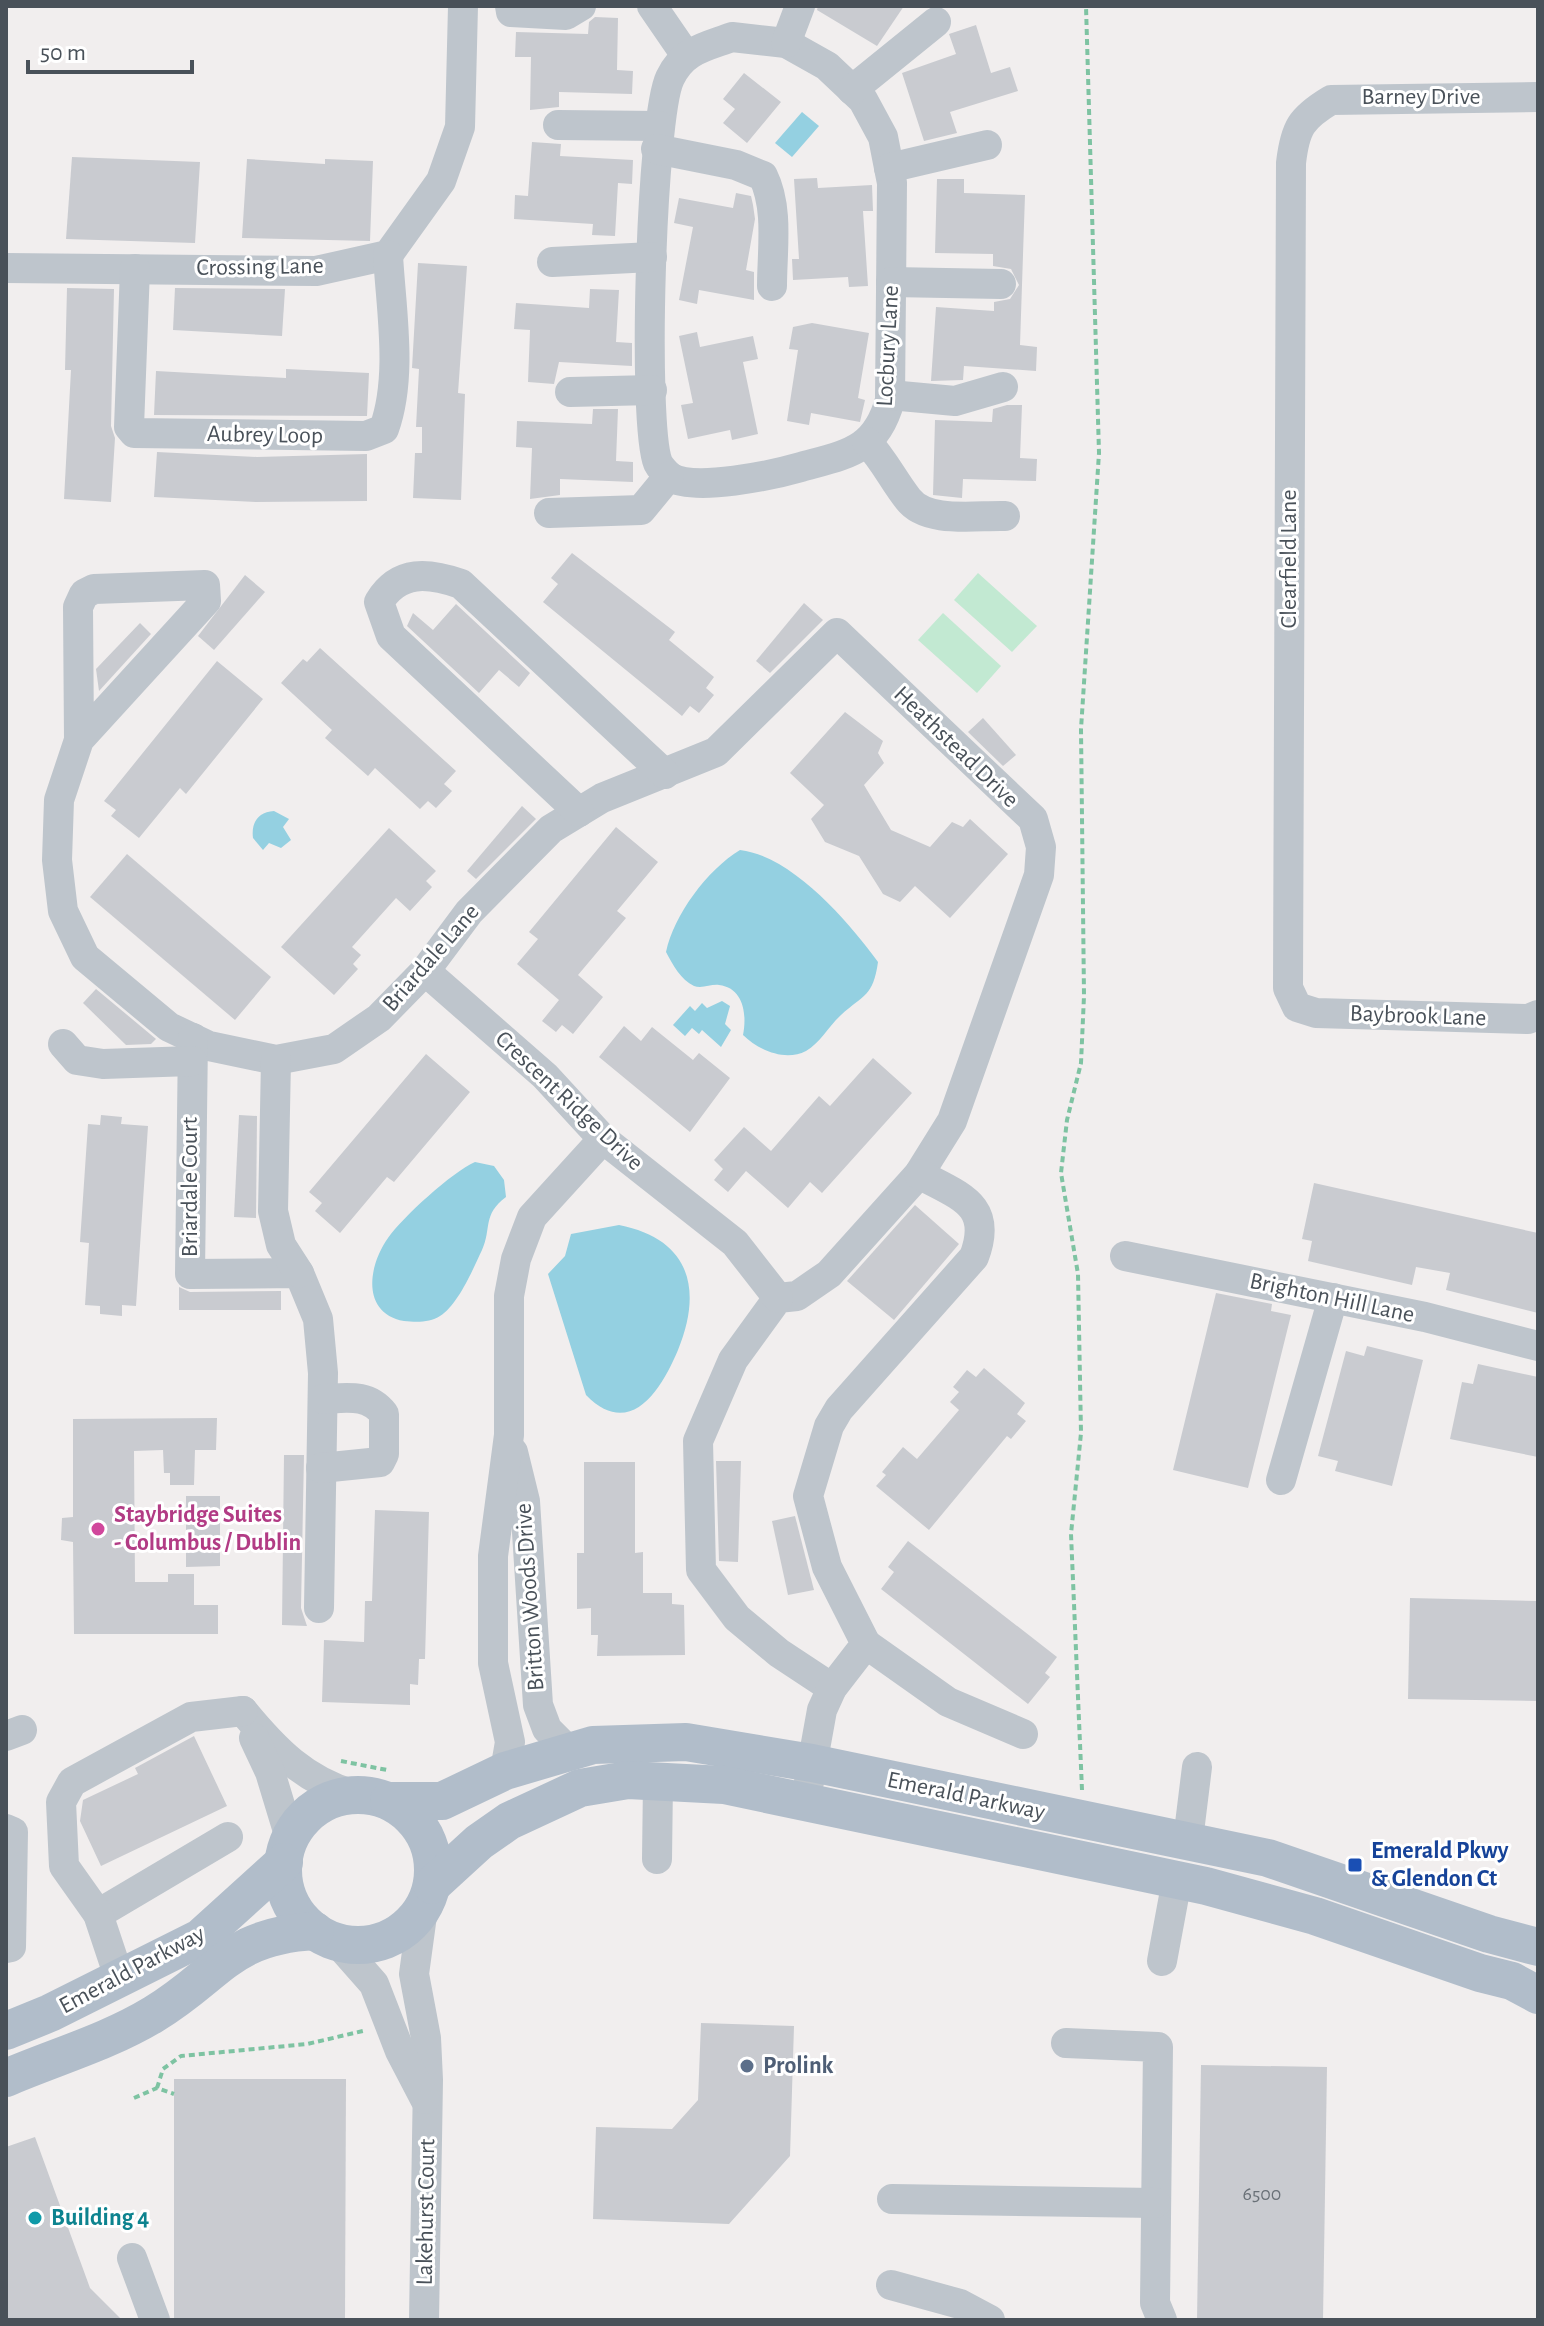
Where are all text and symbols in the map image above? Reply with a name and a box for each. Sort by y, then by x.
scale bar [28,24,192,74]
text: 50 m [40,41,86,65]
street label: Barney Drive [1361,85,1481,109]
street label: Crossing Lane [196,254,324,280]
street label: Locbury Lane [873,285,903,407]
street label: Aubrey Loop [207,422,323,448]
street label: Clearfield Lane [1277,489,1301,629]
street label: Heathstead Drive [889,682,1023,812]
street label: Briardale Lane [378,900,484,1016]
street label: Baybrook Lane [1349,1002,1487,1030]
street label: Crescent Ridge Drive [491,1027,647,1175]
street label: Briardale Court [178,1116,202,1257]
street label: Brighton Hill Lane [1247,1269,1417,1327]
street label: Britton Woods Drive [511,1502,549,1692]
place label: Staybridge Suites - Columbus / Dublin [114,1503,301,1555]
marker: Staybridge Suites - Columbus / Dublin [89,1520,107,1538]
street label: Emerald Parkway [885,1768,1047,1824]
place label: Emerald Pkwy & Glendon Ct [1371,1839,1509,1891]
marker: Emerald Pkwy & Glendon Ct [1346,1856,1364,1874]
street label: Emerald Parkway [55,1922,209,2018]
place label: Prolink [763,2054,834,2078]
marker: Prolink [738,2057,756,2075]
street label: Lakehurst Court [413,2138,439,2286]
house number: 6500 [1243,2184,1281,2204]
place label: Building 4 [51,2206,149,2230]
marker: Building 4 [26,2209,44,2227]

